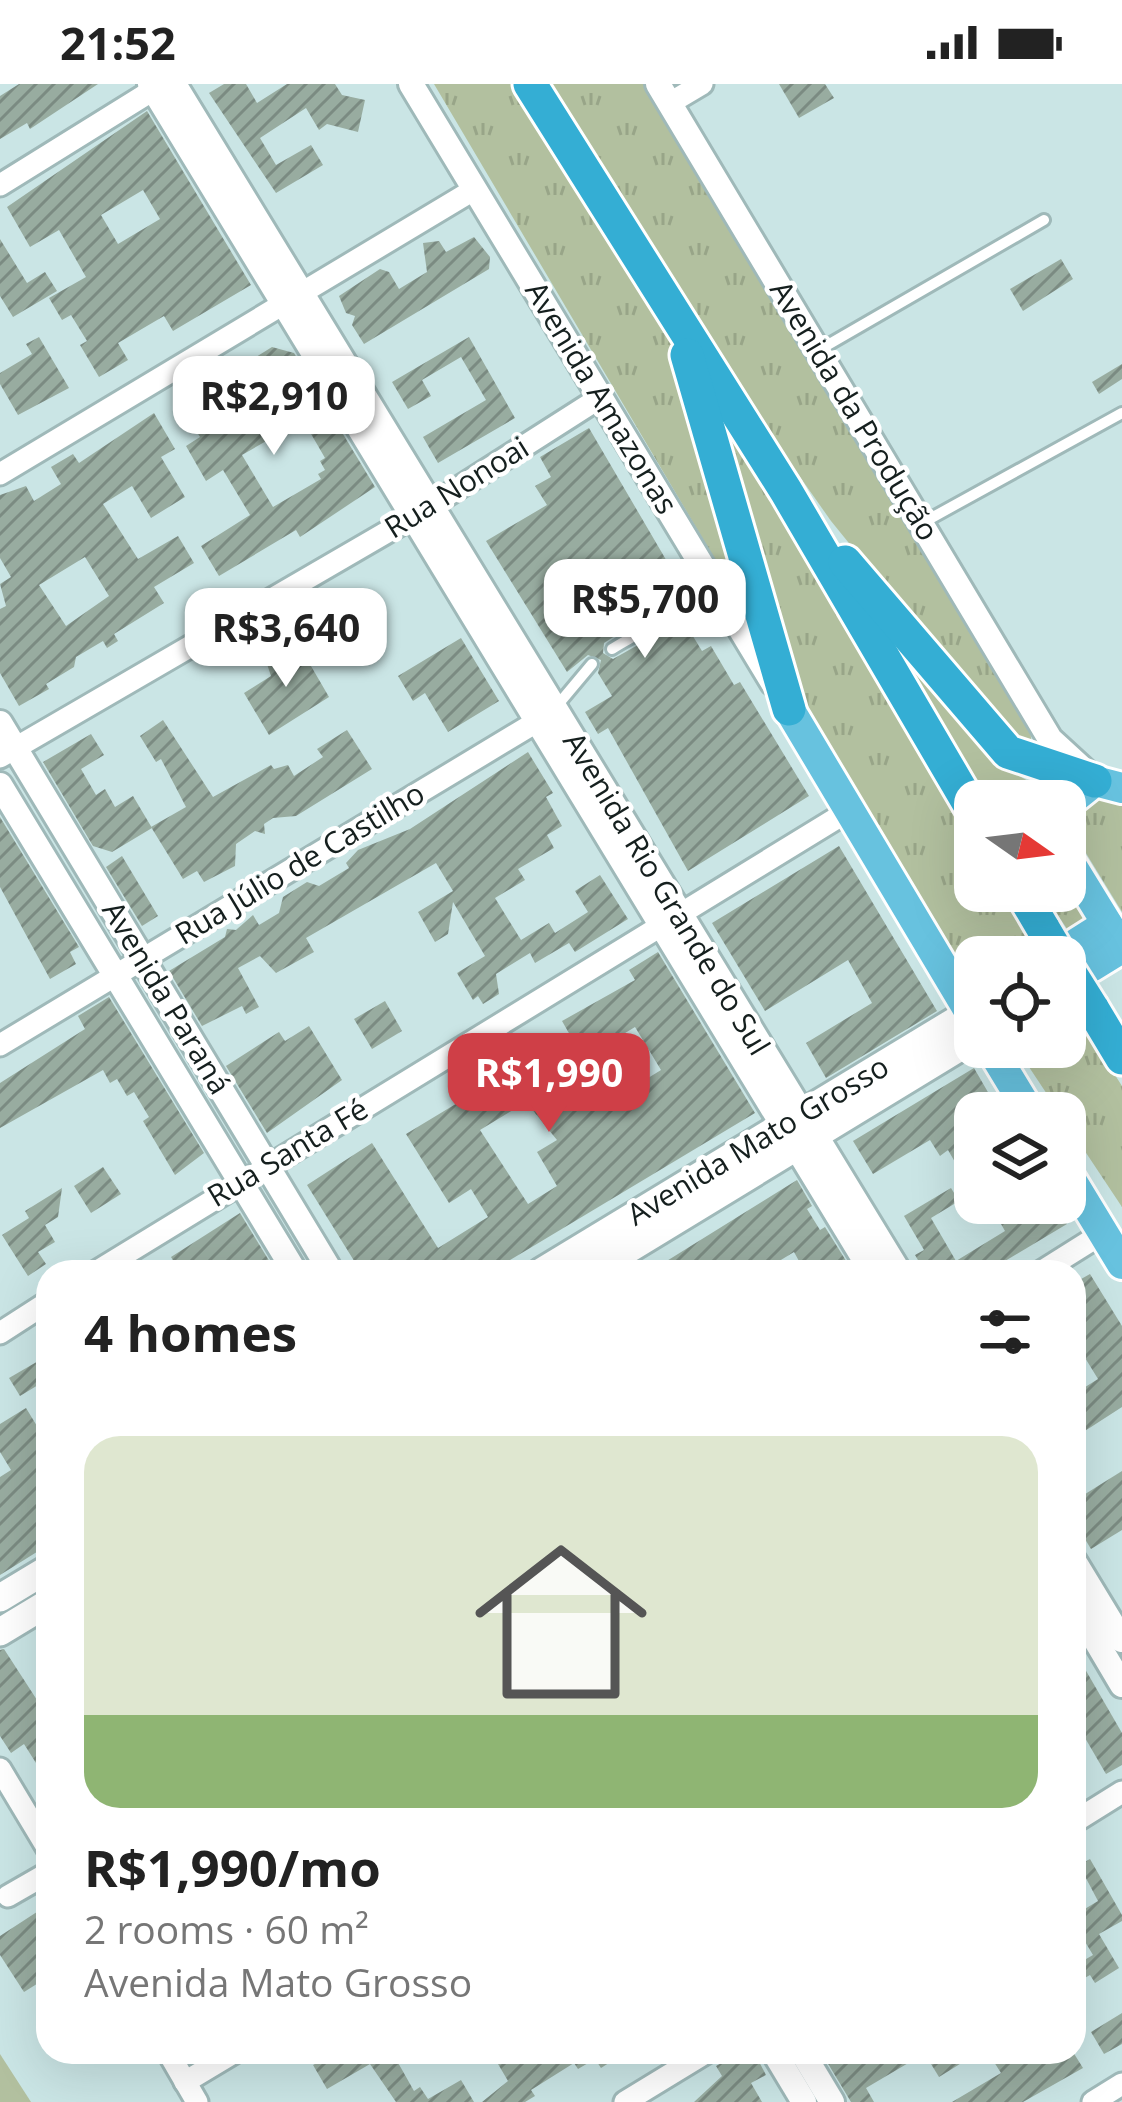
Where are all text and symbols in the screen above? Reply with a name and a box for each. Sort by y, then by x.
text: 21:52 [60,12,176,73]
street label: Avenida Amazonas [517,273,688,521]
street label: Avenida da Produção [761,273,949,548]
pin: R$2,910 [163,356,385,458]
text: R$2,910 [200,368,348,421]
street label: Rua Nonoai [376,426,536,547]
pin: R$5,700 [534,559,756,661]
text: R$5,700 [571,571,719,624]
pin: R$3,640 [175,588,397,690]
text: R$3,640 [212,600,360,653]
street label: Avenida Rio Grande do Sul [554,724,780,1062]
street label: Rua Júlio de Castilho [167,772,431,953]
north arrow [954,780,1086,912]
map controls [954,780,1086,1224]
street label: Avenida Paraná [93,893,241,1101]
button: locate [954,936,1086,1068]
pin: R$1,990 [438,1033,660,1135]
text: R$1,990 [475,1045,623,1098]
street label: Avenida Mato Grosso [619,1045,896,1234]
street label: Rua Santa Fé [199,1088,375,1216]
button: layers [954,1092,1086,1224]
text: 4 homes [84,1297,297,1367]
icon: filters [972,1299,1038,1365]
icon: home [453,1514,669,1730]
text: R$1,990/mo [84,1832,381,1902]
text: 2 rooms · 60 m² [84,1902,369,1955]
text: Avenida Mato Grosso [84,1955,472,2008]

